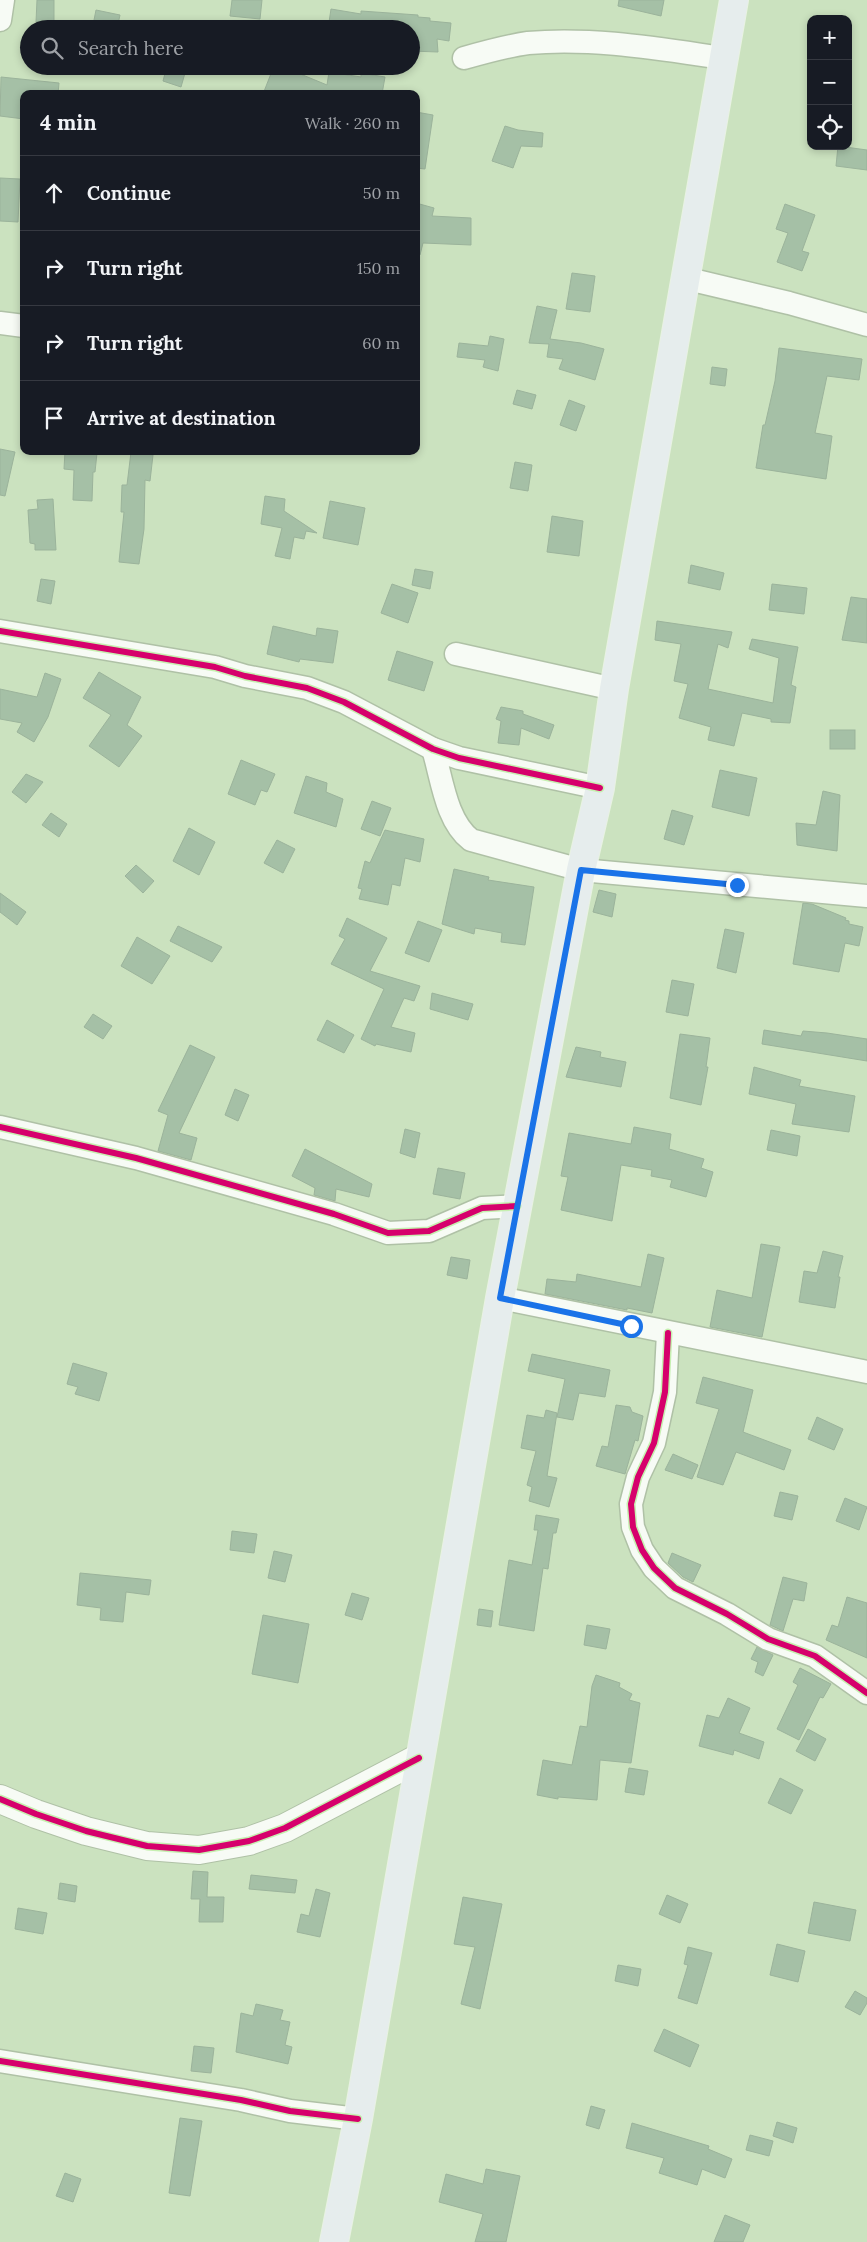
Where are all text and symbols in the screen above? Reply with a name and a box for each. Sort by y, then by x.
map controls [807,15,852,150]
button: + [807,15,852,60]
search box [20,20,420,75]
icon: search [38,34,66,62]
text: Search here [78,36,184,60]
button: − [807,60,852,105]
button: locate [807,105,852,150]
text: 4 min [40,109,97,136]
text: Walk · 260 m [305,113,400,133]
icon: ahead [40,179,68,207]
text: Continue [87,181,171,205]
text: 50 m [363,183,400,203]
icon: right [40,254,68,282]
text: Turn right [87,256,183,280]
text: 150 m [357,258,400,278]
icon: right [40,329,68,357]
text: Turn right [87,331,183,355]
text: 60 m [362,333,400,353]
icon: arrive [40,404,68,432]
text: Arrive at destination [87,406,276,430]
route end [726,874,749,897]
route start [620,1315,643,1338]

